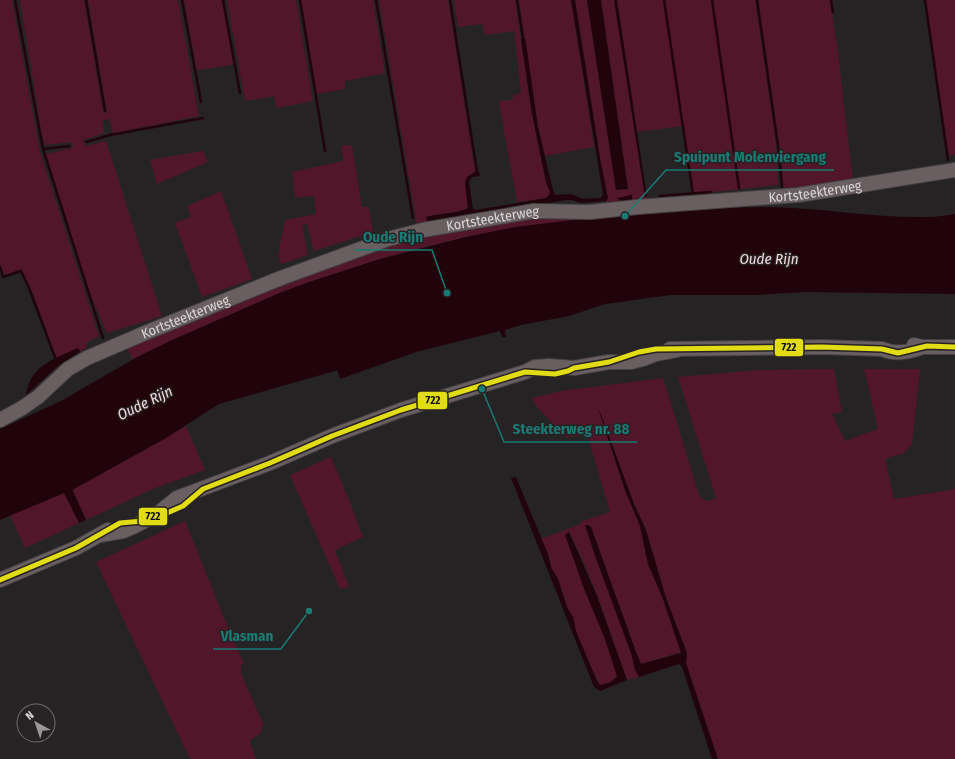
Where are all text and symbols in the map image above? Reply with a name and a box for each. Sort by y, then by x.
callout: Spuipunt Molenviergang [666,143,834,170]
text: Spuipunt Molenviergang [674,148,826,166]
street label: Kortsteekterweg [768,176,863,206]
street label: Kortsteekterweg [445,202,539,234]
callout: Oude Rijn [355,223,432,250]
text: Oude Rijn [363,228,423,246]
water label: Oude Rijn [739,250,799,268]
street label: Kortsteekterweg [139,291,232,342]
line badge: 722 [774,338,804,357]
text: 722 [782,341,796,354]
water label: Oude Rijn [114,382,176,424]
line badge: 722 [417,391,448,410]
text: 722 [426,394,440,407]
callout: Steekterweg nr. 88 [504,415,637,442]
text: Steekterweg nr. 88 [513,420,629,438]
line badge: 722 [138,507,168,526]
text: 722 [146,510,160,523]
callout: Vlasman [213,622,281,649]
text: Vlasman [220,627,273,645]
north arrow [16,703,56,743]
text: N [23,709,37,723]

